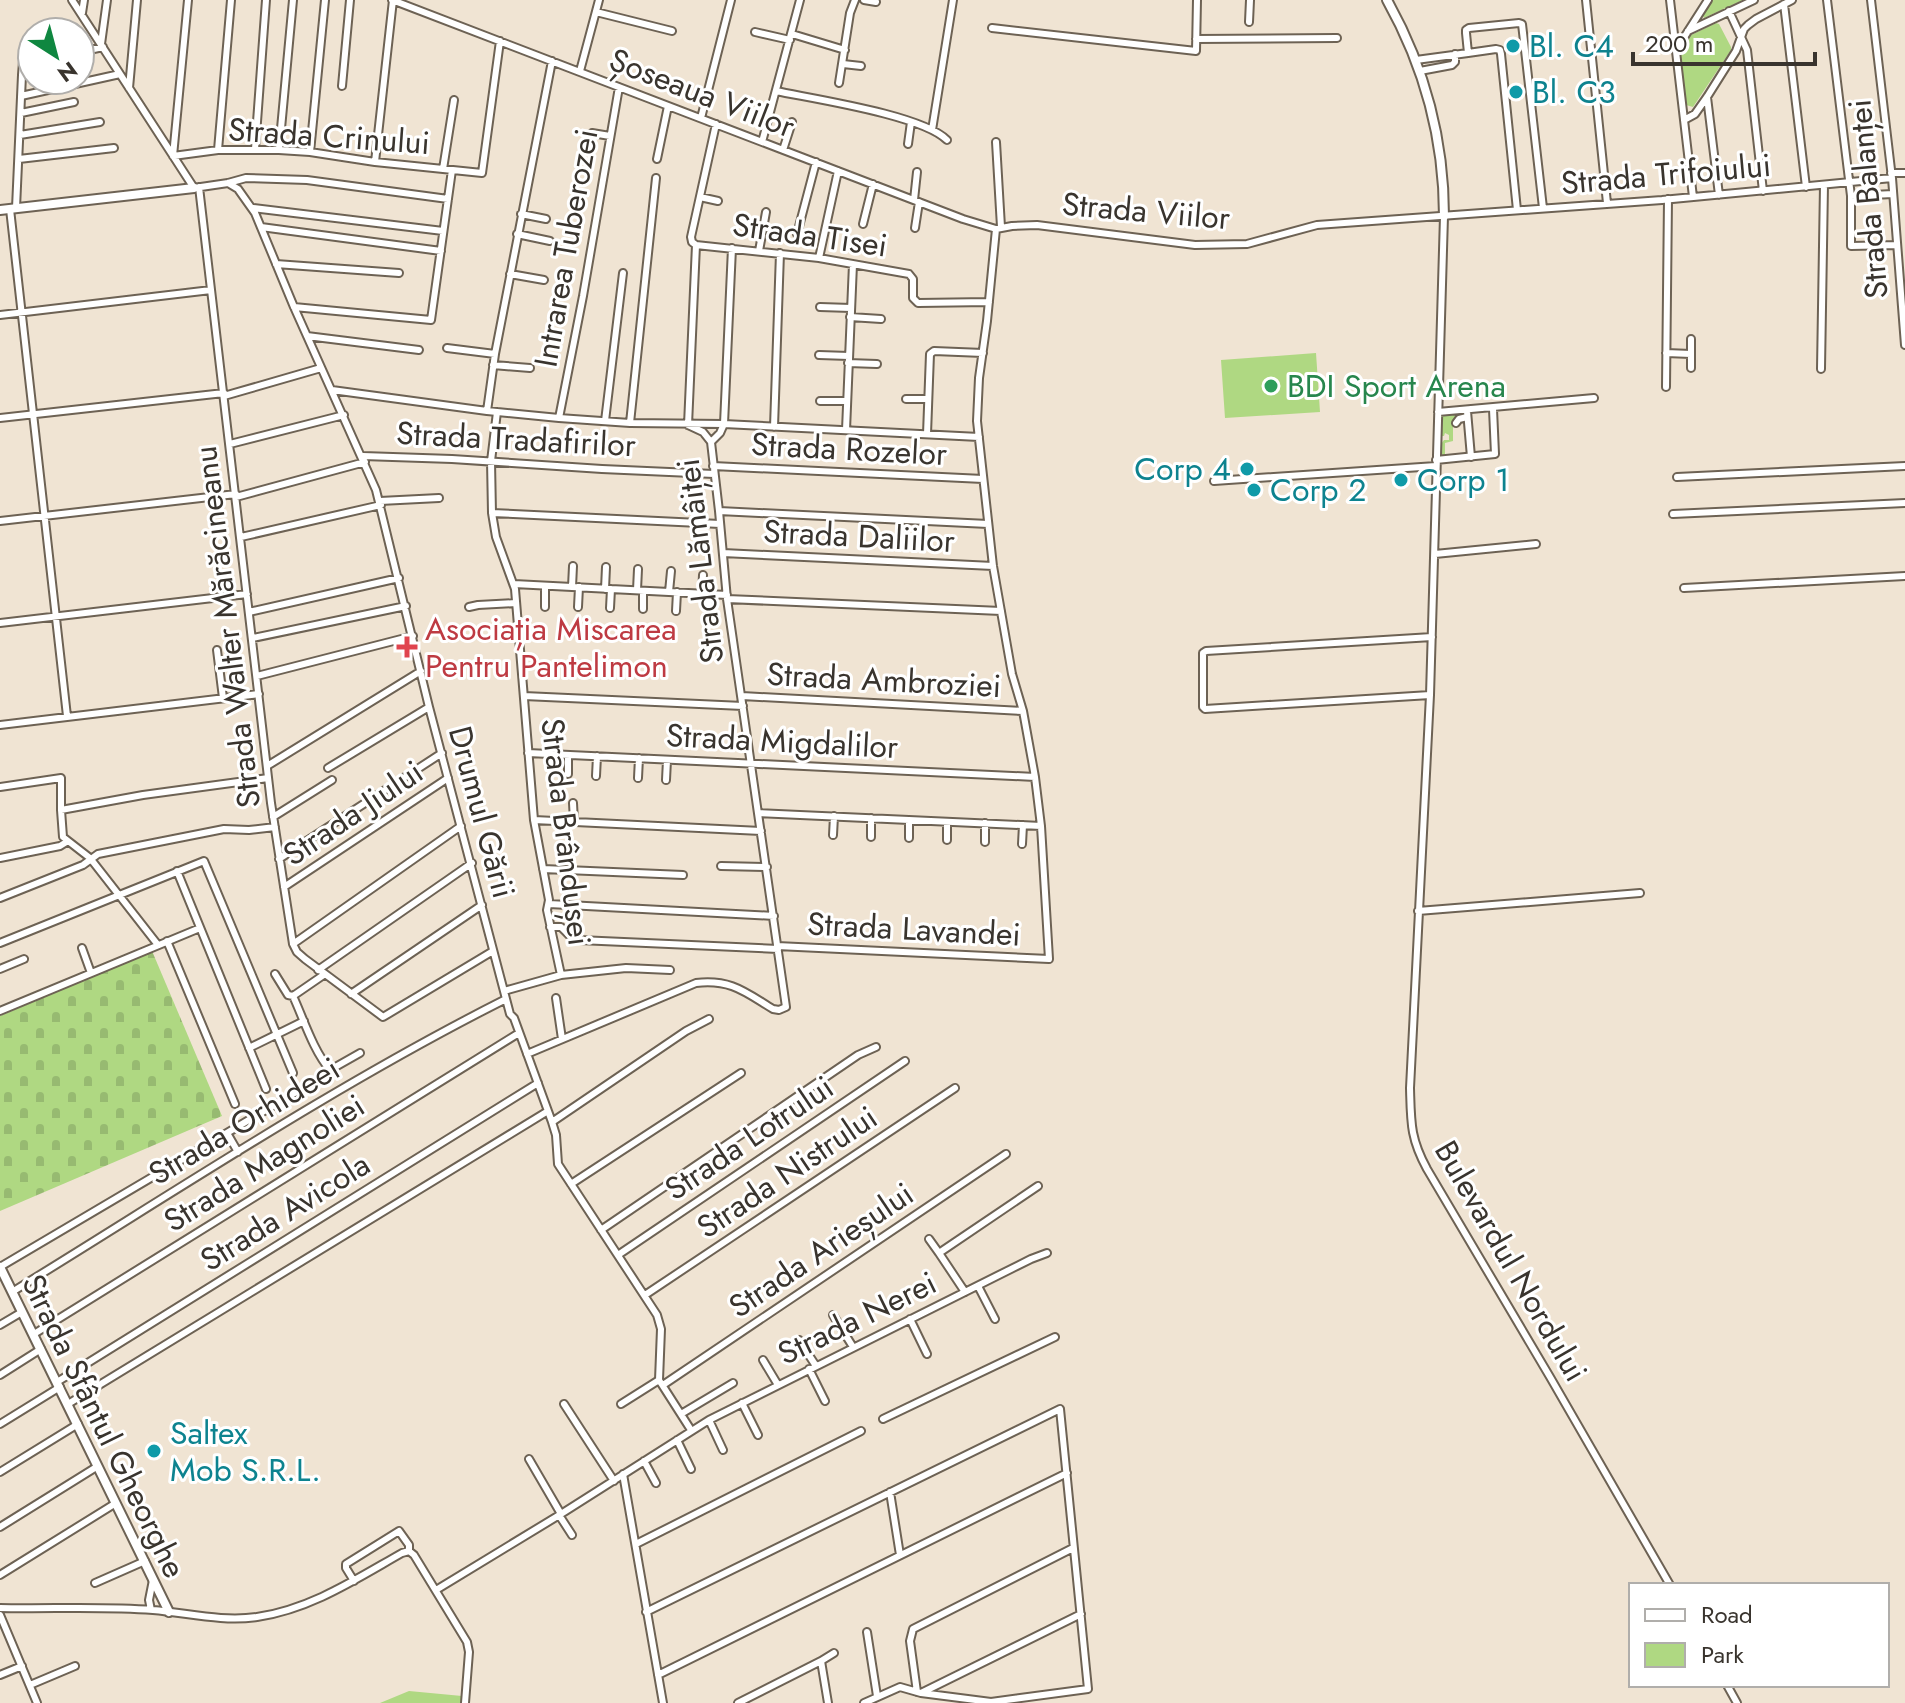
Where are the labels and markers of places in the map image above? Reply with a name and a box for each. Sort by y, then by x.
place label: Bl. C4 [1529,23,1614,69]
marker: Bl. C4 [1504,37,1522,55]
place label: Bl. C3 [1532,69,1616,115]
marker: Bl. C3 [1507,83,1525,101]
place label: BDI Sport Arena [1287,363,1506,409]
marker: BDI Sport Arena [1262,377,1280,395]
place label: Corp 4 [1134,446,1231,492]
place label: Corp 1 [1417,457,1510,503]
marker: Corp 4 [1238,460,1256,478]
place label: Corp 2 [1270,467,1366,513]
marker: Corp 1 [1392,471,1410,489]
marker: Corp 2 [1245,481,1263,499]
place label: Asociația Miscarea Pentru Pantelimon [425,606,677,689]
marker: Asociația Miscarea Pentru Pantelimon [396,636,418,658]
place label: Saltex Mob S.R.L. [170,1410,321,1493]
marker: Saltex Mob S.R.L. [145,1442,163,1460]

